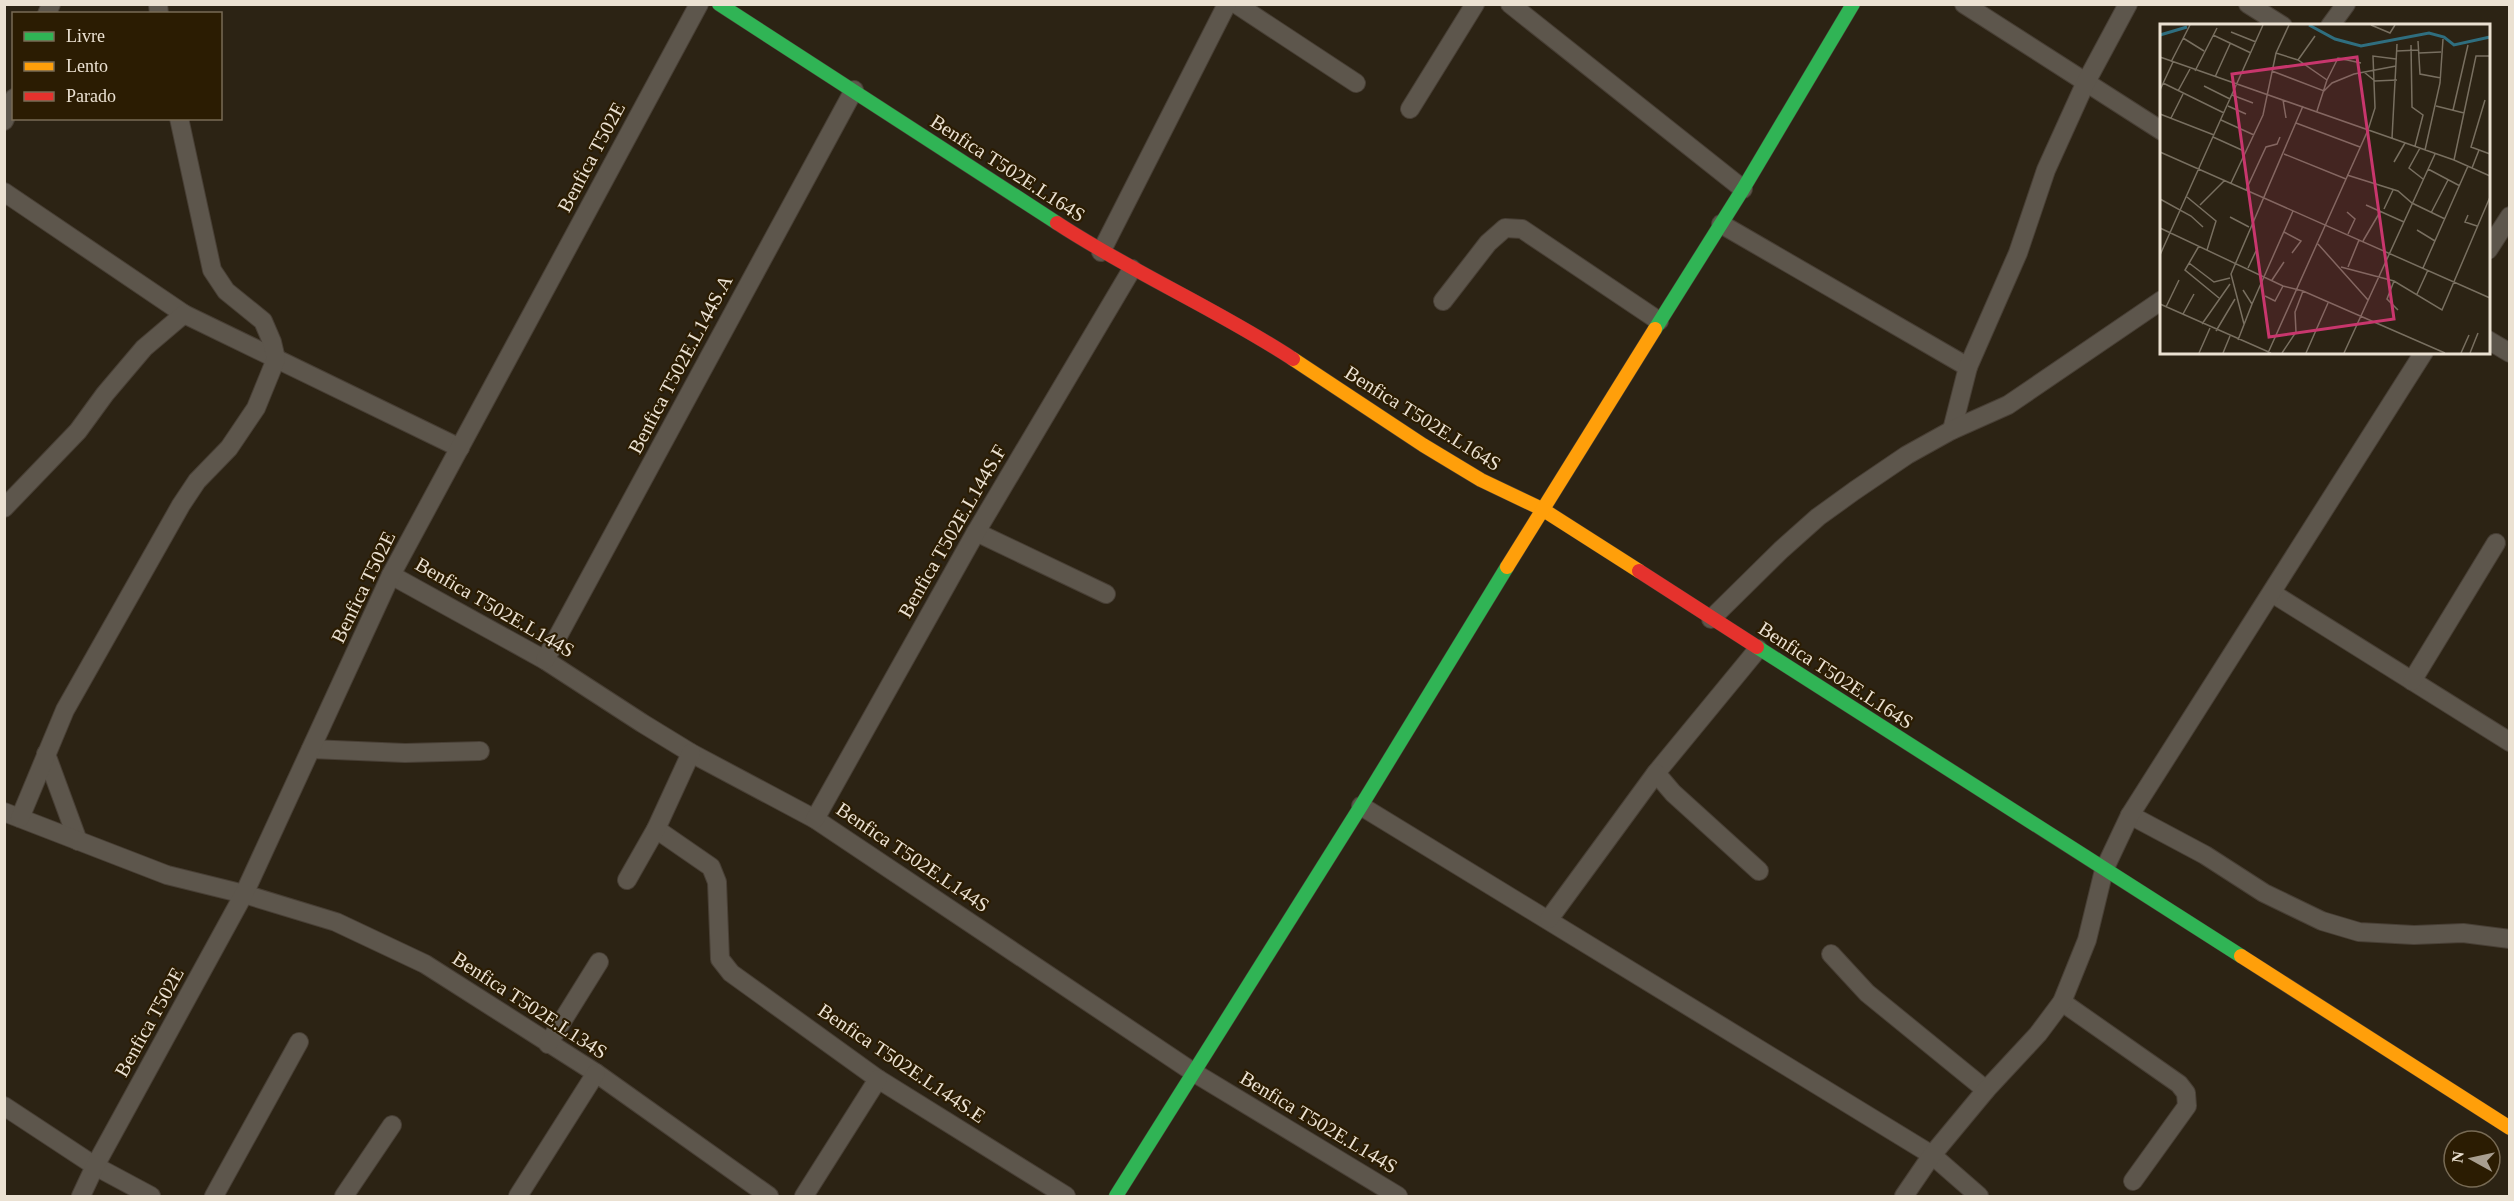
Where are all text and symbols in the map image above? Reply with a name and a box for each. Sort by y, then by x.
legend [12,12,222,120]
inset map [2160,24,2490,354]
text: Livre [66,26,105,46]
text: Lento [66,56,108,76]
text: Parado [66,86,116,106]
street label: Benfica T502E [553,98,629,216]
street label: Benfica T502E.L164S [927,110,1089,226]
street label: Benfica T502E.L144S.A [624,270,737,457]
street label: Benfica T502E.L164S [1341,361,1505,475]
street label: Benfica T502E.L144S.F [894,441,1010,621]
street label: Benfica T502E [327,528,399,646]
street label: Benfica T502E.L144S [412,553,578,661]
street label: Benfica T502E.L164S [1755,617,1917,733]
street label: Benfica T502E.L144S [832,798,994,916]
street label: Benfica T502E.L134S [449,947,611,1063]
street label: Benfica T502E [110,964,188,1080]
street label: Benfica T502E.L144S.E [814,999,990,1127]
street label: Benfica T502E.L144S [1236,1066,1402,1178]
north arrow [2442,1129,2502,1189]
text: N [2448,1150,2467,1164]

